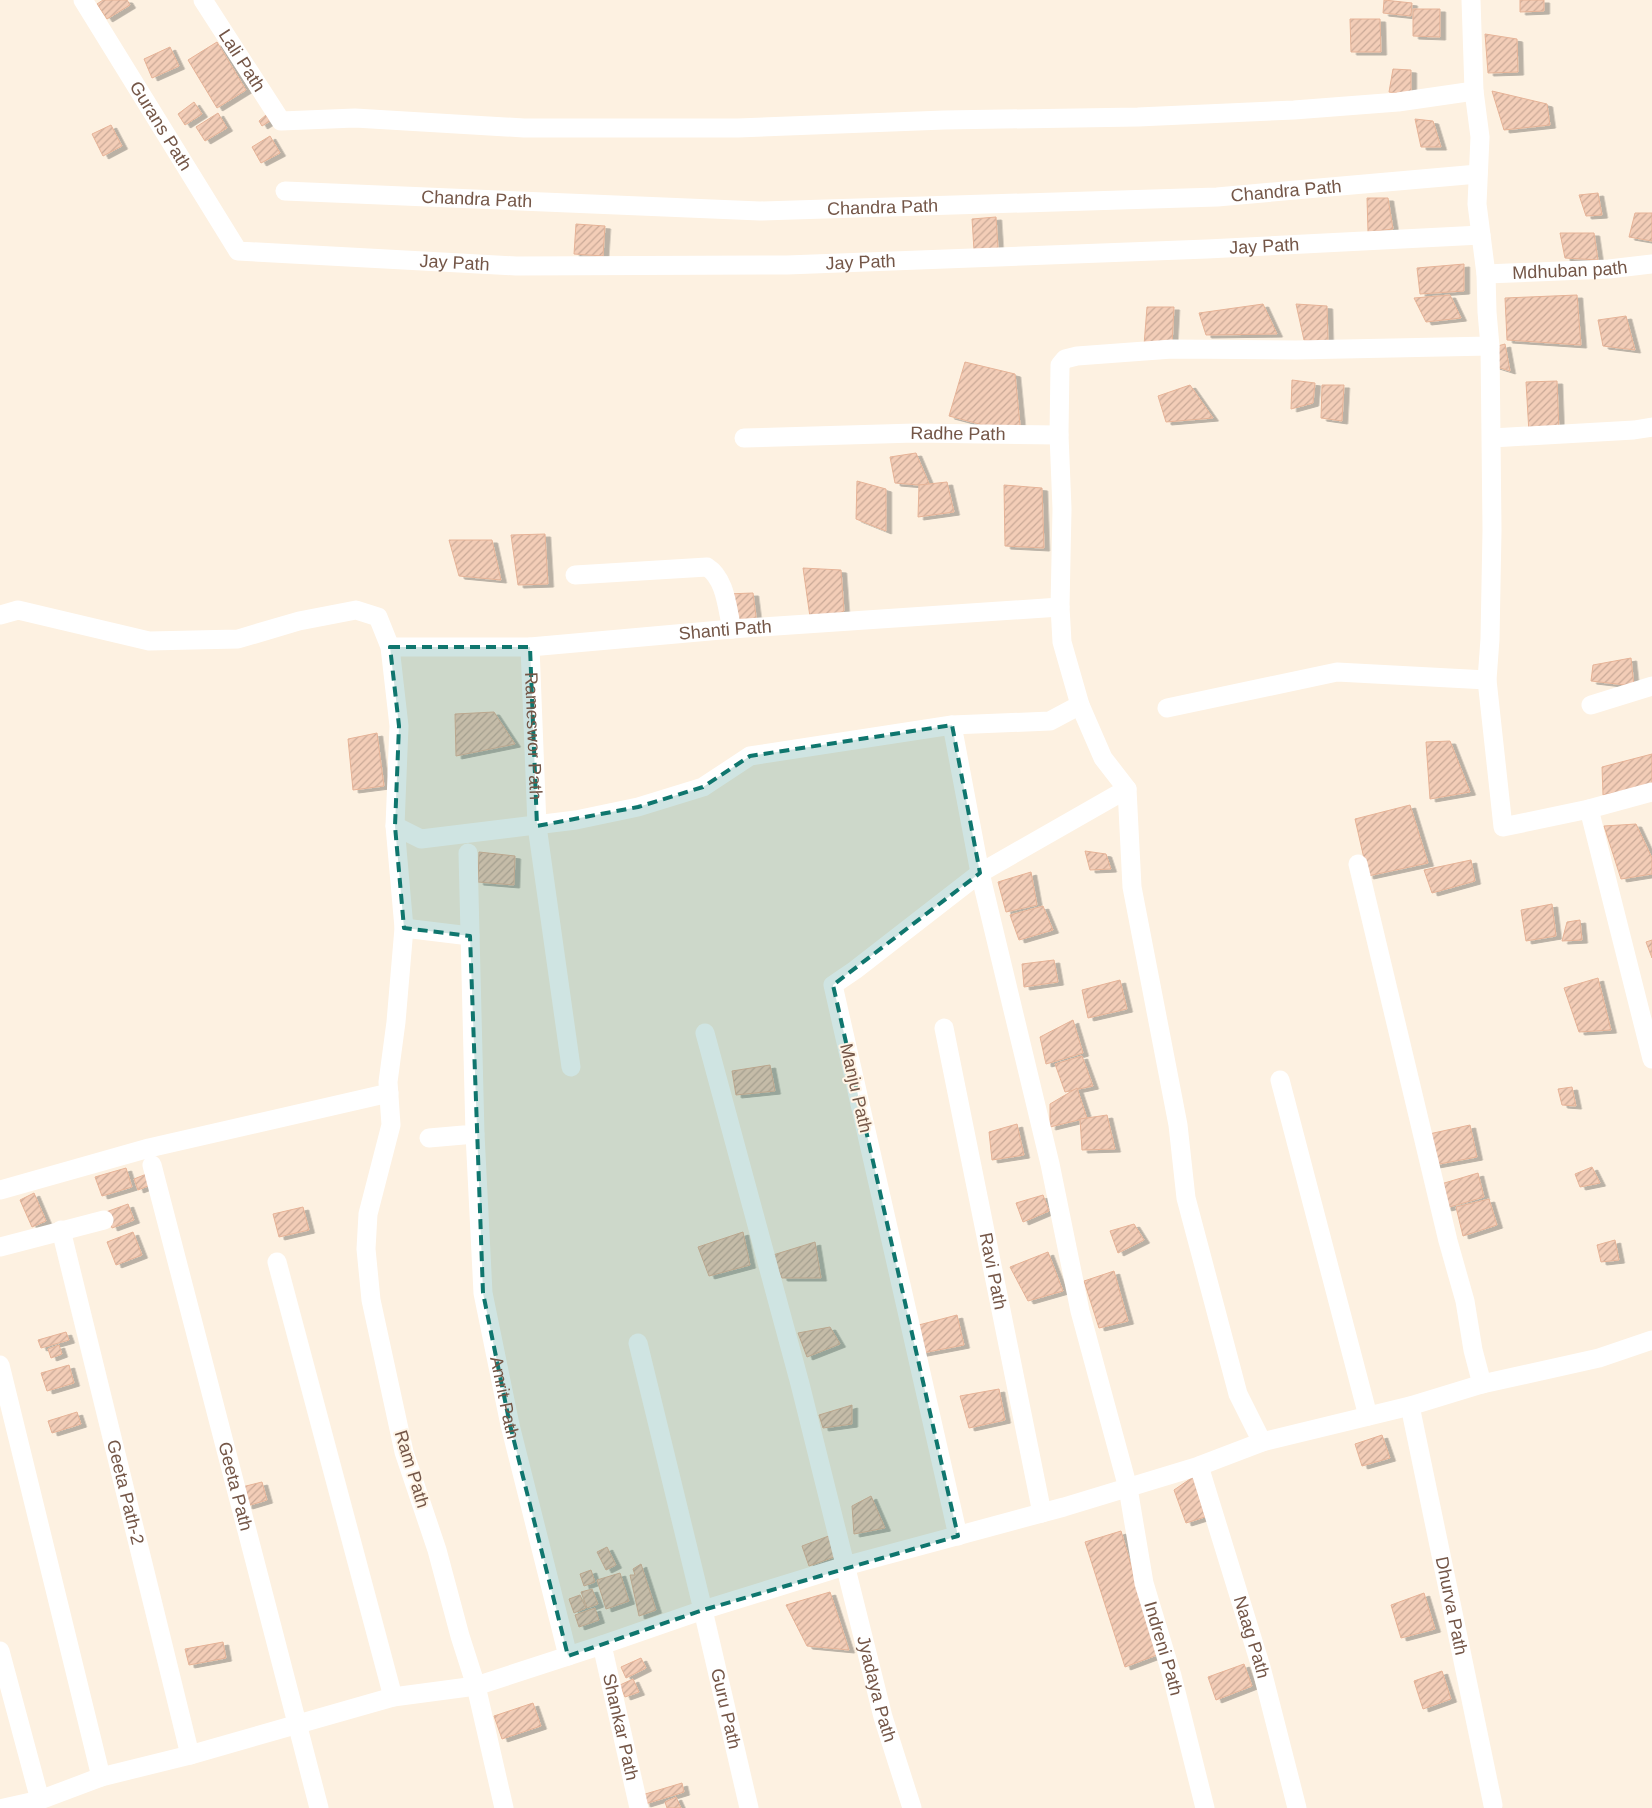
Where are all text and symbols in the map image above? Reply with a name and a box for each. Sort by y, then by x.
street label: Lali Path [215,26,269,95]
street label: Gurans Path [126,78,196,174]
street label: Chandra Path [1230,176,1342,206]
street label: Chandra Path [421,187,533,211]
street label: Chandra Path [827,196,938,219]
street label: Jay Path [1229,234,1300,258]
street label: Jay Path [419,251,490,275]
street label: Jay Path [825,251,896,274]
street label: Mdhuban path [1512,257,1629,283]
street label: Radhe Path [910,423,1006,444]
street label: Shanti Path [678,616,772,644]
street label: Rameswor Path [521,672,546,800]
street label: Manju Path [836,1041,876,1135]
street label: Ravi Path [976,1231,1011,1311]
street label: Amrit Path [486,1354,523,1441]
street label: Ram Path [391,1428,433,1510]
street label: Geeta Path-2 [103,1438,148,1547]
street label: Geeta Path [214,1440,257,1533]
street label: Dhurva Path [1432,1555,1472,1657]
street label: Naag Path [1230,1593,1273,1680]
street label: Indreni Path [1140,1599,1186,1698]
street label: Jyadaya Path [853,1634,900,1745]
street label: Guru Path [707,1666,745,1751]
street label: Shankar Path [599,1671,642,1782]

